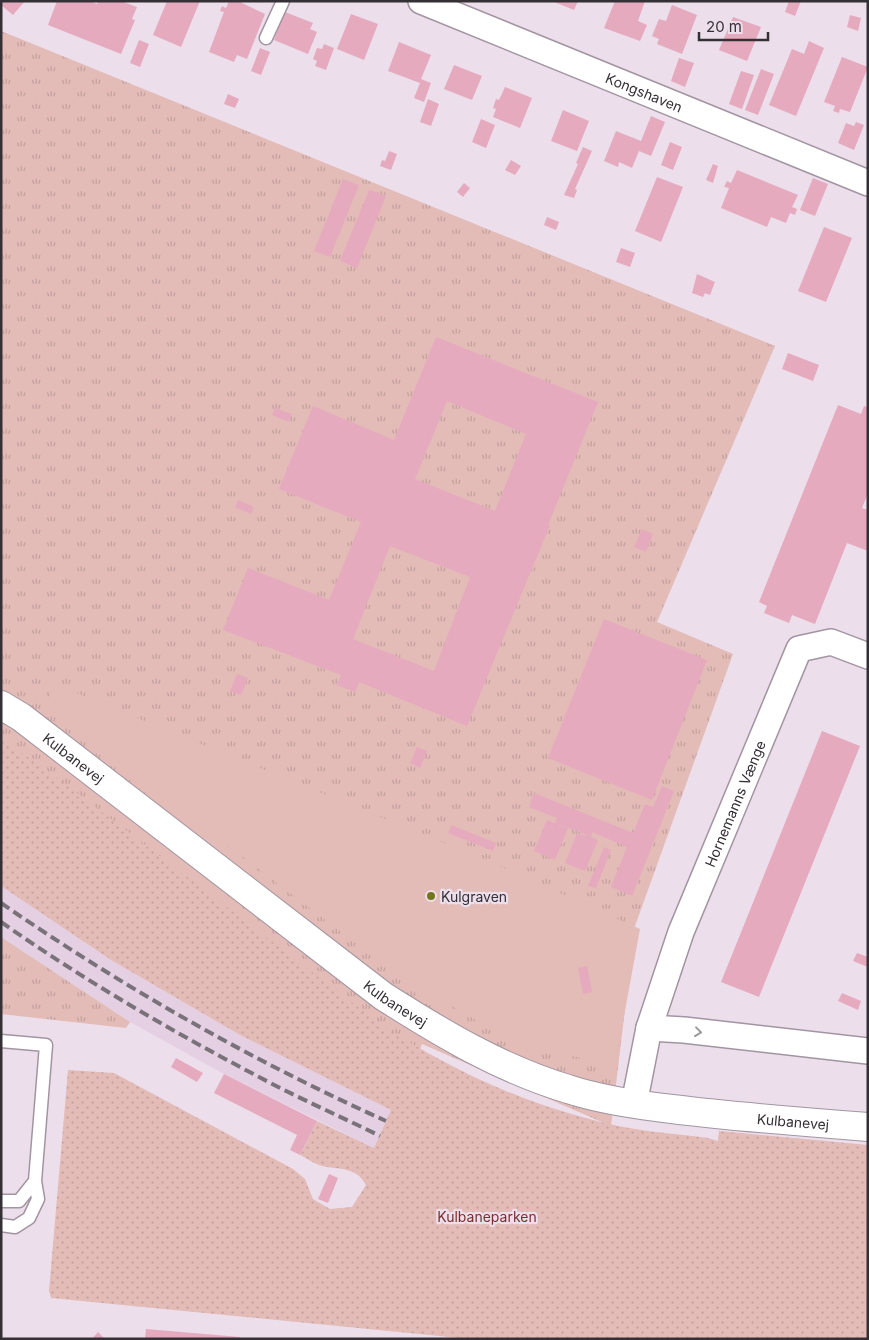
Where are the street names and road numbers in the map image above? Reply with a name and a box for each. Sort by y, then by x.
street label: Kongshaven [603,69,685,115]
street label: Kulbanevej [40,729,108,787]
street label: Hornemanns Vænge [701,738,769,869]
street label: Kulbanevej [361,976,431,1030]
street label: Kulbanevej [756,1110,830,1133]

